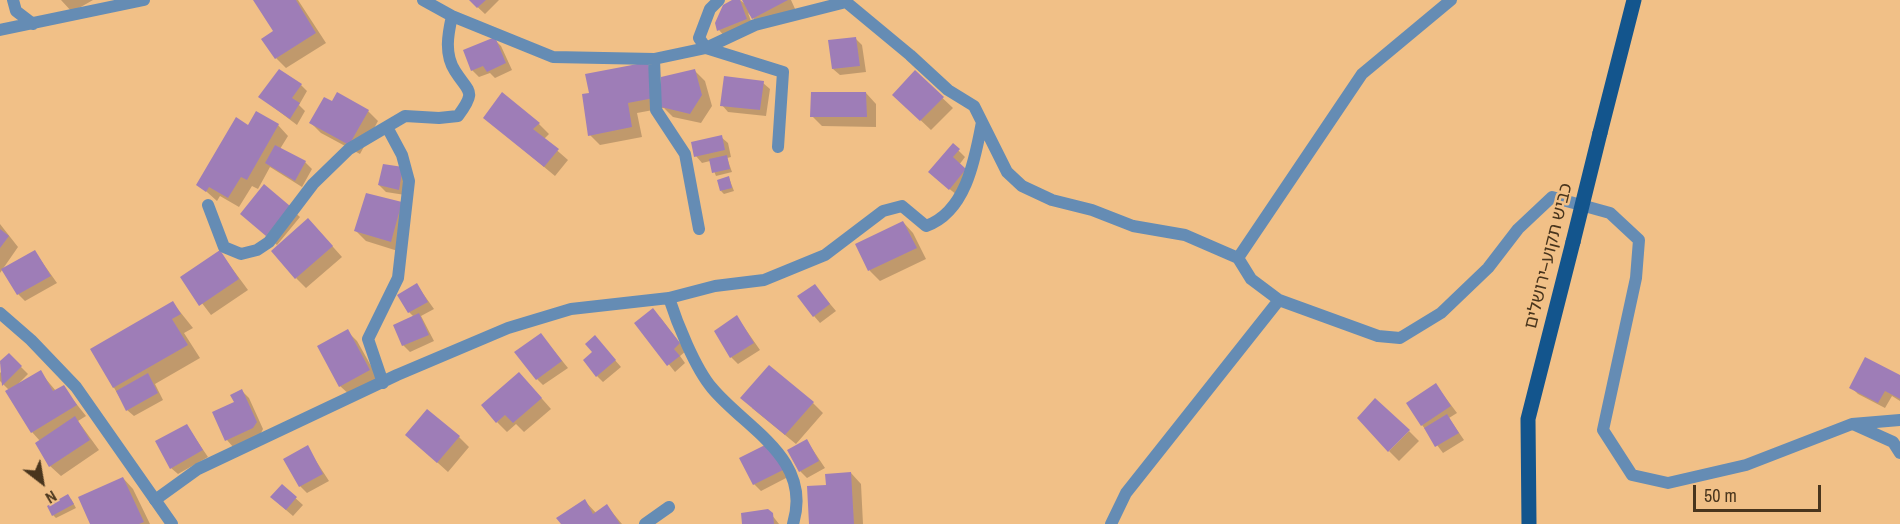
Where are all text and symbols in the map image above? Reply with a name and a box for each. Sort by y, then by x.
street label: כביש תקוע–ירושלים [1520,181,1578,331]
north arrow [12,452,72,512]
scale bar [1696,473,1824,511]
text: 50 m [1704,483,1737,508]
text: N [42,486,61,509]

